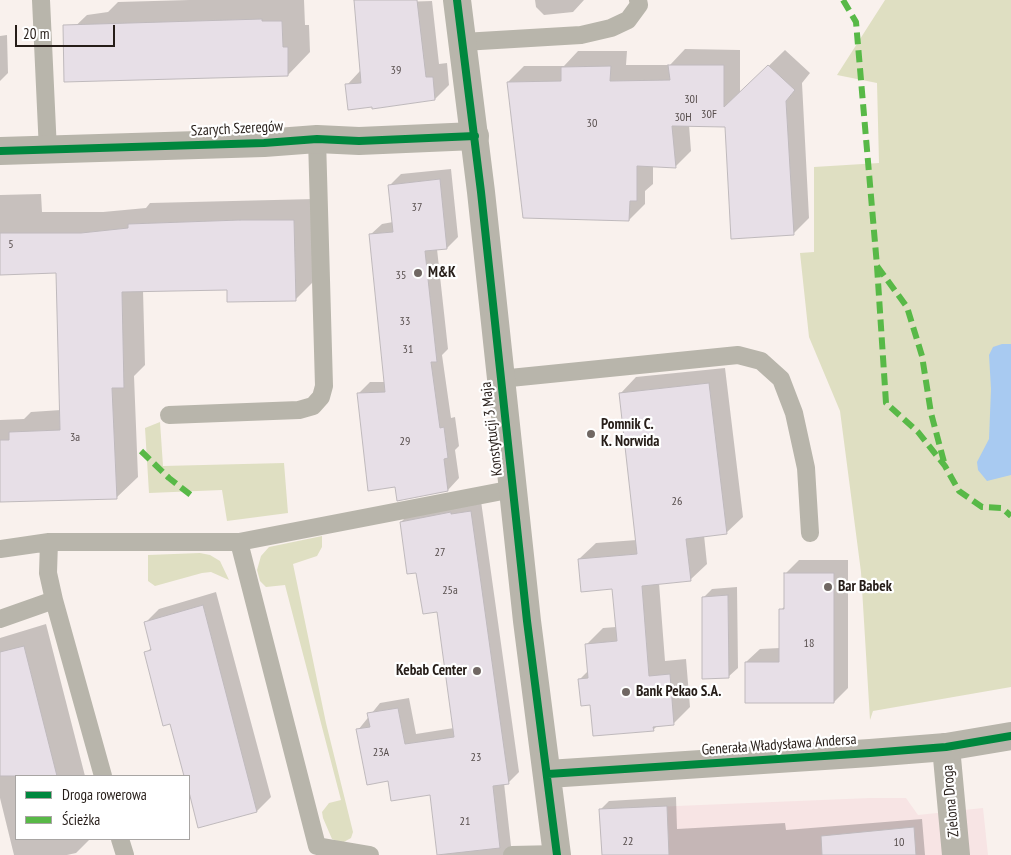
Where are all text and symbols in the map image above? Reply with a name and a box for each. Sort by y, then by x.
scale bar [18,15,118,47]
text: 20 m [23,24,49,43]
house number: 39 [391,64,401,78]
house number: 30I [684,93,698,107]
house number: 30F [701,108,717,122]
house number: 30H [674,111,692,125]
house number: 30 [587,117,597,131]
street label: Szarych Szeregów [190,118,284,140]
house number: 37 [412,201,422,215]
house number: 5 [8,238,14,252]
place label: M&K [428,264,456,282]
marker: M&K [412,267,424,279]
house number: 35 [396,269,406,283]
house number: 33 [400,315,410,329]
house number: 31 [403,343,413,357]
street label: Konstytucji 3 Maja [477,381,507,477]
place label: Pomnik C. K. Norwida [601,416,659,451]
marker: Pomnik C. K. Norwida [585,428,597,440]
house number: 3a [70,431,80,445]
house number: 29 [400,435,410,449]
house number: 26 [672,495,682,509]
house number: 27 [435,546,445,560]
place label: Bar Babek [838,578,892,596]
marker: Bar Babek [822,581,834,593]
house number: 25a [442,584,458,598]
house number: 18 [804,637,814,651]
place label: Kebab Center [396,662,467,680]
marker: Kebab Center [471,665,483,677]
place label: Bank Pekao S.A. [636,683,721,701]
marker: Bank Pekao S.A. [620,686,632,698]
street label: Generała Władysława Andersa [701,731,857,759]
house number: 23A [373,746,389,760]
house number: 23 [471,751,481,765]
street label: Zielona Droga [939,764,963,838]
legend [15,775,190,840]
text: Droga rowerowa [62,785,147,804]
text: Ścieżka [62,810,100,829]
house number: 21 [460,815,470,829]
house number: 22 [623,835,633,849]
house number: 10 [894,836,904,850]

